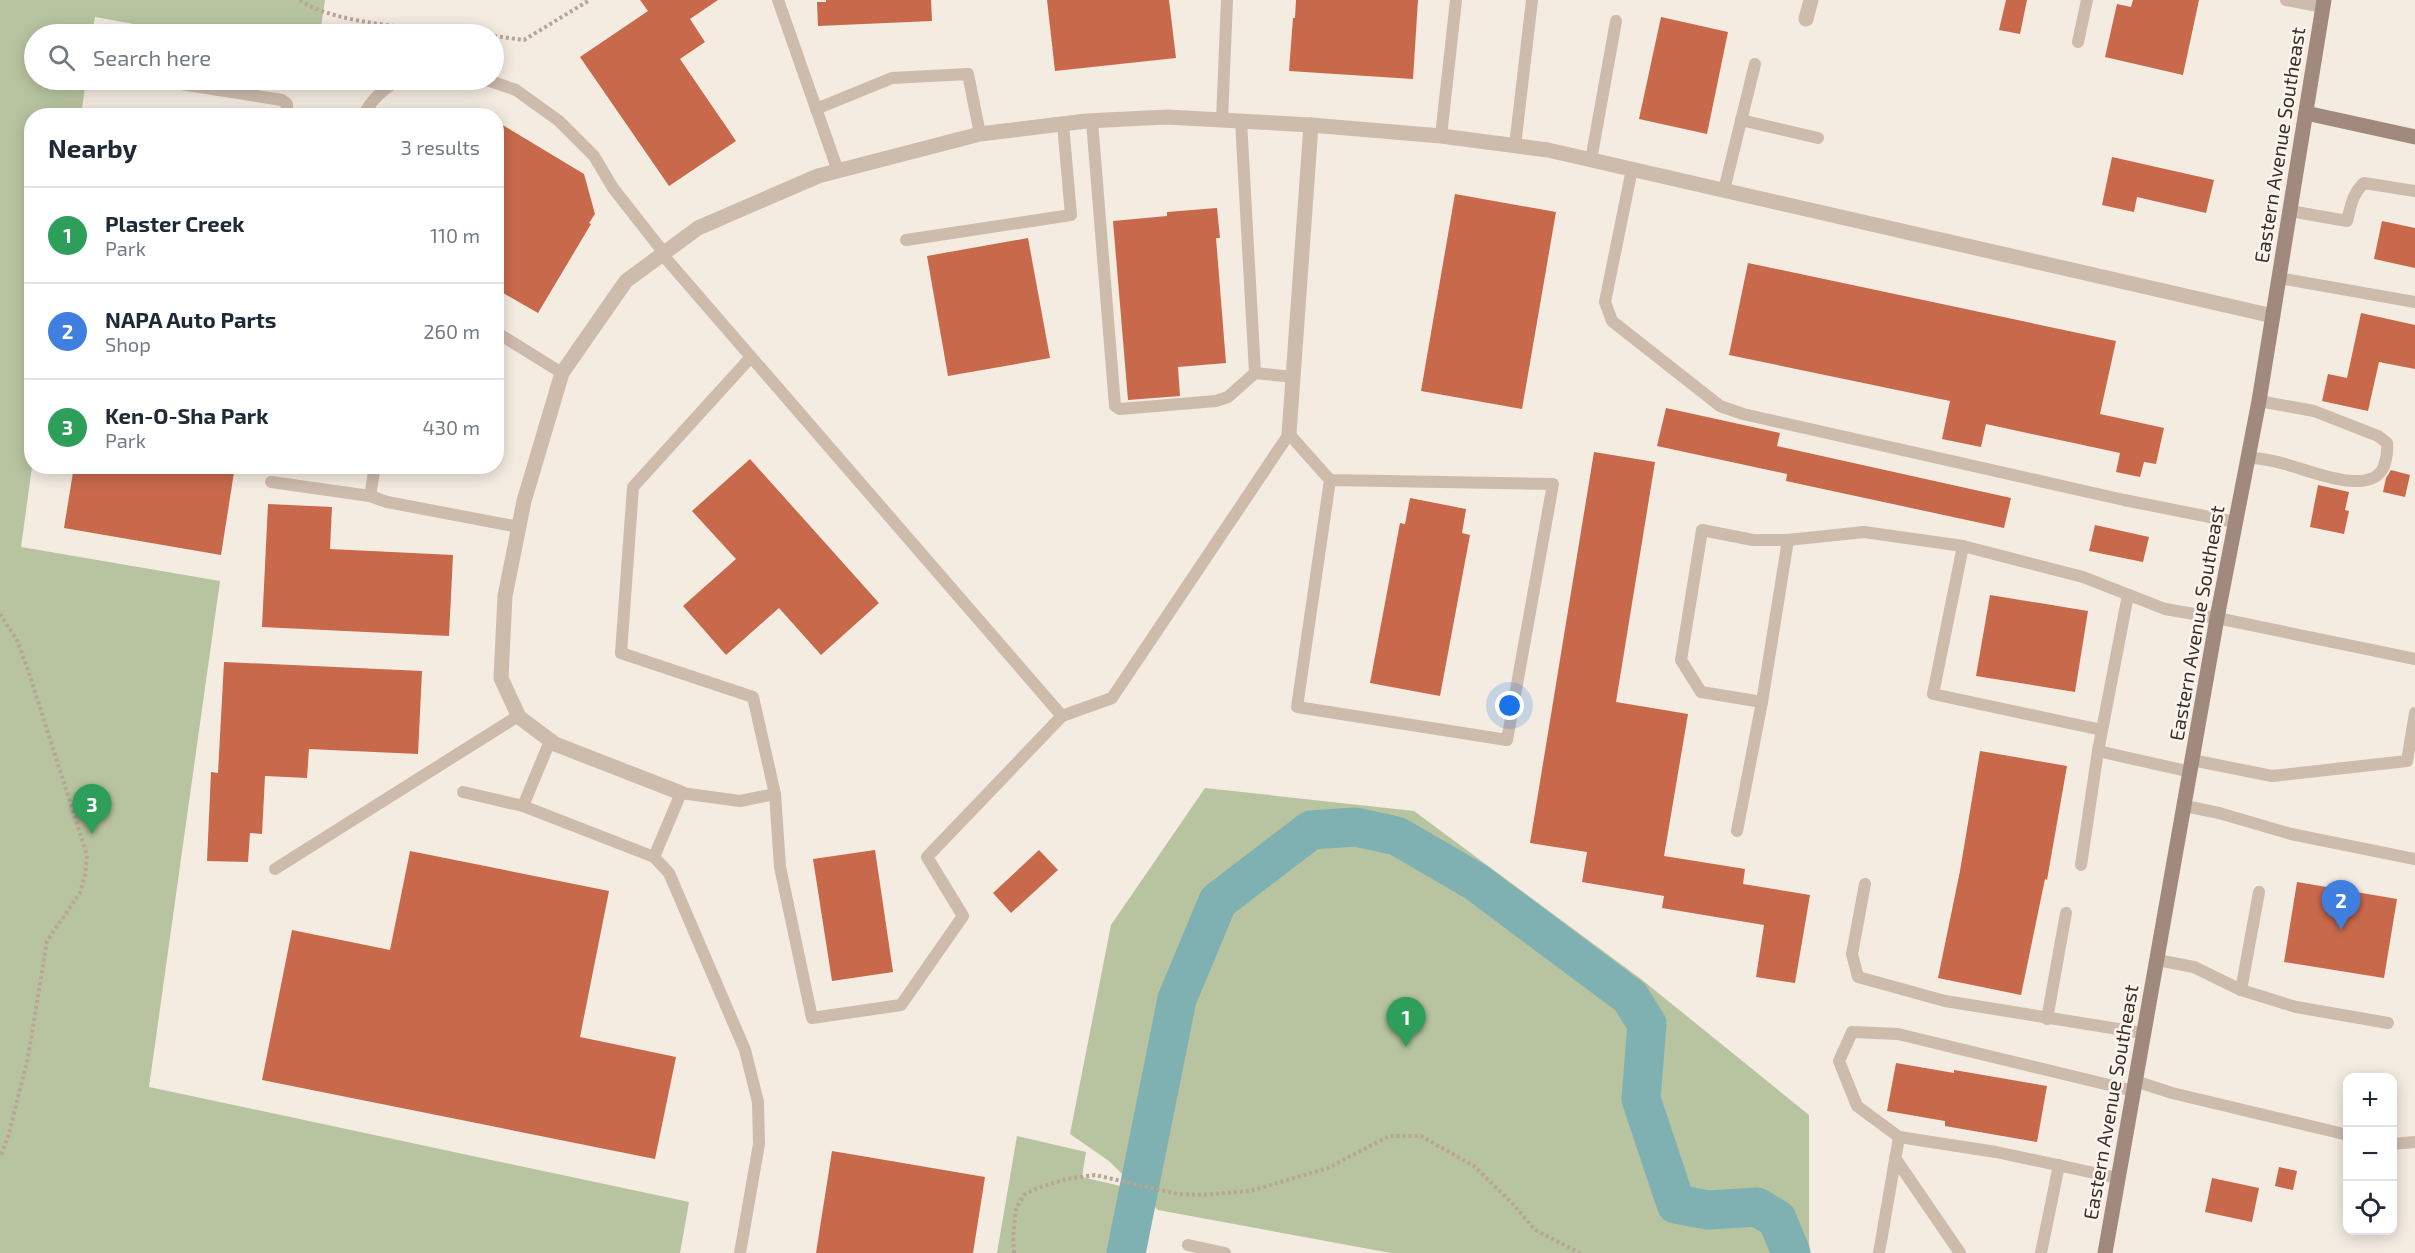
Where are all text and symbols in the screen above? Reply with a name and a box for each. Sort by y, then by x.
search box [24,24,504,90]
street label: Eastern Avenue Southeast [2248,25,2310,265]
icon: search [45,41,78,74]
text: Search here [93,44,211,70]
text: Nearby [48,132,137,163]
text: 3 results [401,135,480,159]
text: Plaster Creek [105,210,244,236]
text: 1 [63,223,72,247]
text: 110 m [430,223,480,247]
text: Park [105,236,146,260]
text: NAPA Auto Parts [105,306,277,332]
text: 2 [62,319,73,343]
text: 260 m [423,319,480,343]
text: Shop [105,332,151,356]
text: Ken-O-Sha Park [105,402,269,428]
text: 3 [62,415,73,439]
text: 430 m [423,415,480,439]
text: Park [105,428,146,452]
street label: Eastern Avenue Southeast [2163,503,2229,743]
your location [1495,691,1524,720]
pin: 3 [72,784,112,834]
pin: 2 [2322,880,2360,930]
street label: Eastern Avenue Southeast [2077,982,2143,1222]
pin: 1 [1386,998,1426,1047]
map controls [2343,1073,2397,1235]
button: + [2343,1073,2397,1127]
button: − [2343,1127,2397,1181]
button: locate [2343,1181,2397,1235]

